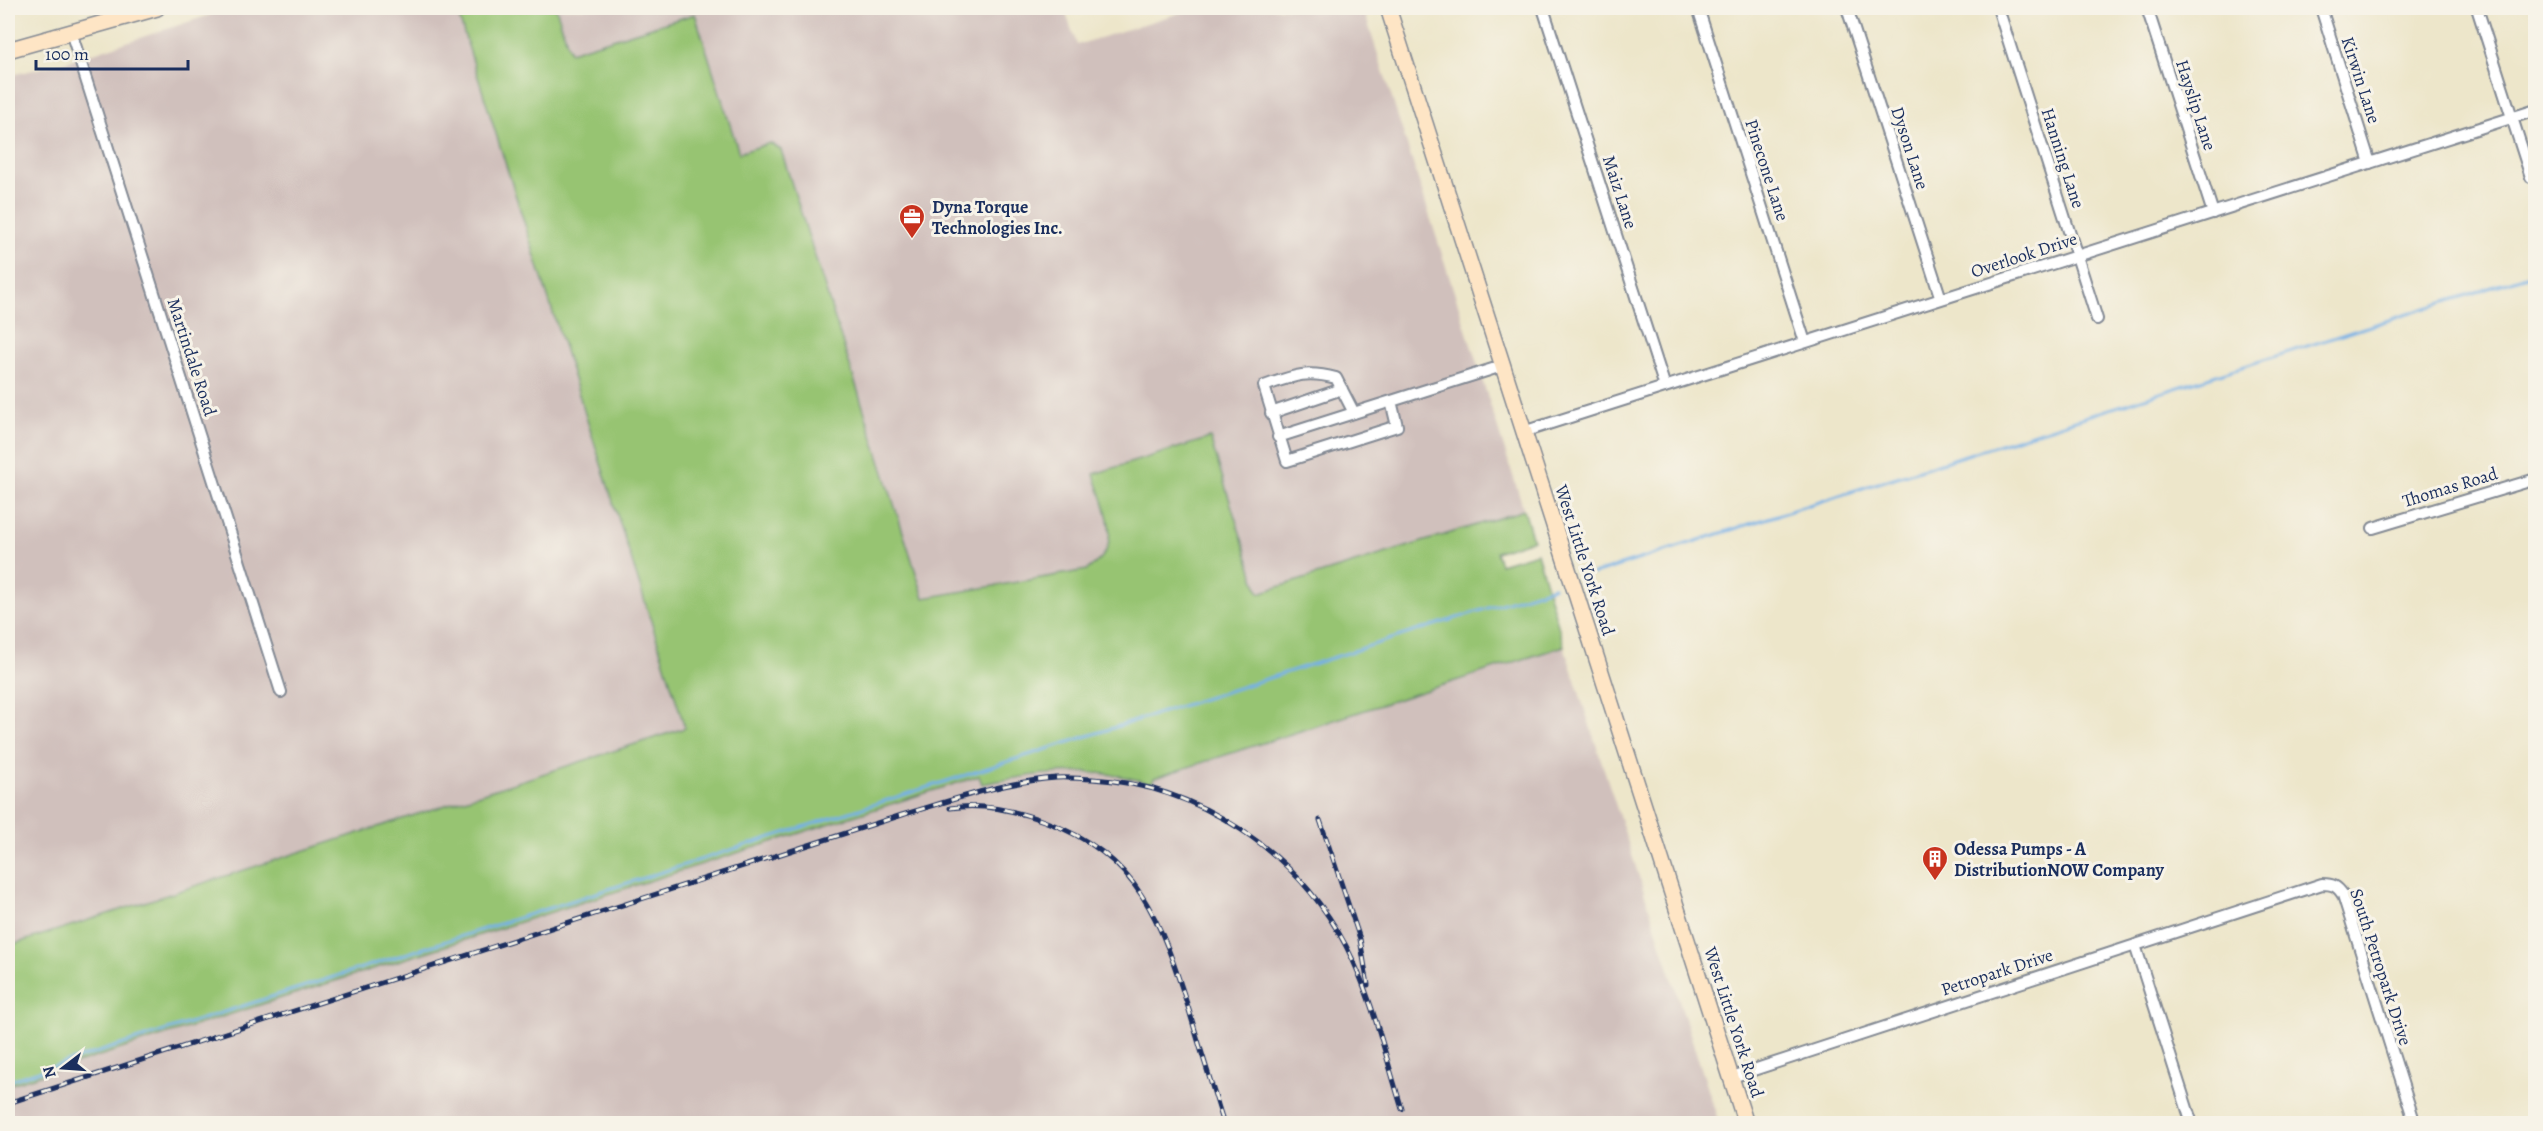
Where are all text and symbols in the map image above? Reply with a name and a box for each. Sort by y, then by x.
scale bar [36,33,188,71]
street label: Kirwin Lane [2336,33,2386,127]
text: 100 m [45,42,89,66]
street label: Hayslip Lane [2170,56,2222,154]
street label: Dyson Lane [1885,103,1935,193]
street label: Hanning Lane [2035,105,2091,211]
street label: Pinecone Lane [1739,116,1795,224]
street label: Maiz Lane [1597,152,1643,232]
place label: Dyna Torque Technologies Inc. [932,195,1063,240]
office icon: Dyna Torque Technologies Inc. [897,202,927,240]
street label: Overlook Drive [1968,227,2080,283]
street label: Martindale Road [162,295,222,419]
street label: Thomas Road [2399,461,2501,513]
street label: West Little York Road [1549,481,1621,639]
place label: Odessa Pumps - A DistributionNOW Company [1954,837,2165,882]
building icon: Odessa Pumps - A DistributionNOW Company [1920,844,1950,882]
street label: South Petropark Drive [2344,886,2418,1048]
street label: West Little York Road [1698,943,1770,1101]
street label: Petropark Drive [1938,943,2056,1001]
north arrow [33,1038,93,1098]
text: N [37,1063,62,1081]

